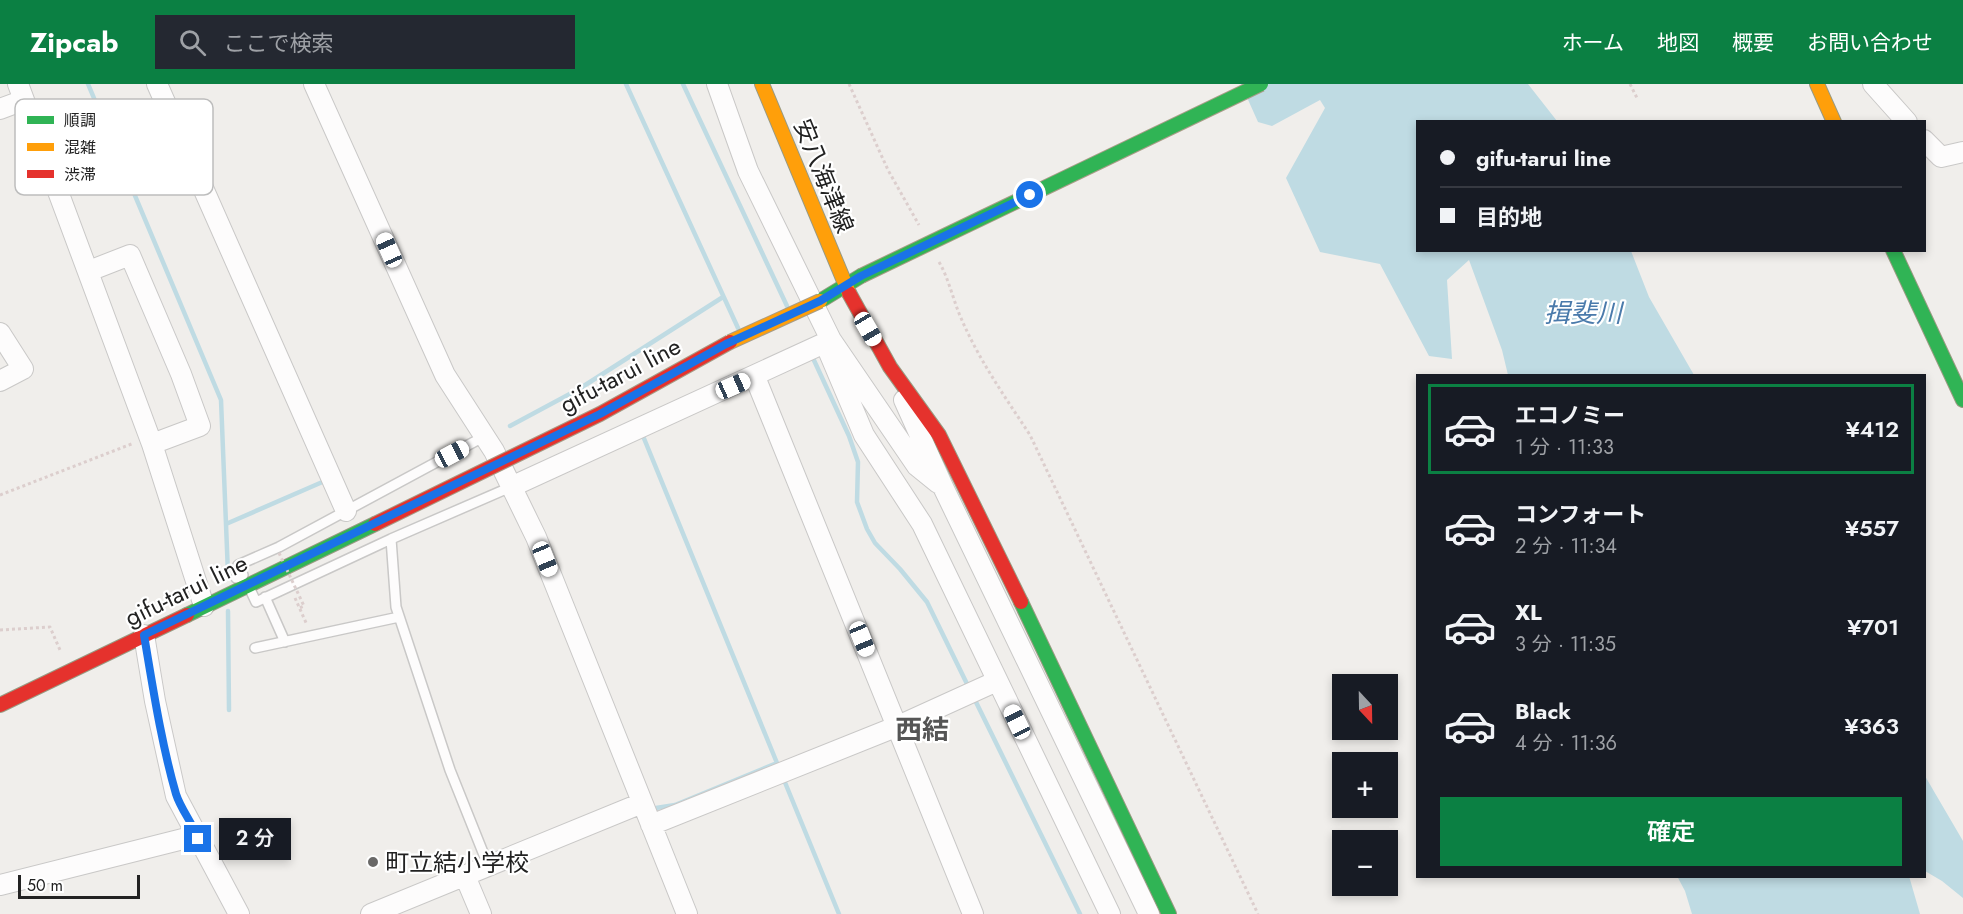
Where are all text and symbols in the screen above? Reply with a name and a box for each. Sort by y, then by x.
search box [155,15,575,69]
text: Zipcab [30,22,119,63]
icon: search [176,26,209,59]
text: ここで検索 [224,27,334,59]
text: ホーム [1562,28,1624,58]
text: 地図 [1657,28,1699,58]
text: 概要 [1732,28,1774,58]
text: お問い合わせ [1807,28,1933,58]
legend [15,99,213,195]
text: 順調 [64,109,96,132]
street label: 安八海津線 [785,114,863,238]
text: 混雑 [64,136,96,159]
text: gifu-tarui line [1476,142,1611,174]
text: 渋滞 [64,163,96,186]
route start [1016,181,1043,208]
text: 目的地 [1476,201,1542,233]
car [373,230,405,270]
water label: 揖斐川 [1544,294,1625,332]
car [851,309,885,349]
street label: gifu-tarui line [553,328,687,422]
car [713,370,753,402]
text: エコノミー [1515,399,1625,431]
icon: car [1443,402,1497,456]
text: ¥412 [1846,413,1899,445]
text: 1 分 · 11:33 [1515,433,1614,462]
car [432,438,472,470]
text: コンフォート [1515,498,1646,530]
icon: car [1443,501,1497,555]
text: ¥557 [1845,512,1899,544]
text: 2 分 · 11:34 [1515,532,1617,561]
car [530,539,560,579]
street label: gifu-tarui line [119,545,253,635]
text: XL [1515,596,1542,628]
icon: car [1443,600,1497,654]
text: ¥701 [1847,611,1899,643]
car [847,619,877,659]
text: 3 分 · 11:35 [1515,630,1616,659]
north arrow [1332,674,1398,740]
map controls [1332,674,1398,896]
text: Black [1515,695,1571,727]
icon: car [1443,699,1497,753]
car [1001,702,1033,742]
district label: 西結 [895,710,949,749]
text: ¥363 [1845,710,1899,742]
text: 4 分 · 11:36 [1515,729,1617,758]
button: + [1332,752,1398,818]
button: 確定 [1440,797,1902,866]
callout: 2 分 [219,818,291,860]
text: 2 分 [236,824,274,853]
route end [184,825,211,852]
button: − [1332,830,1398,896]
place label: 町立結小学校 [385,845,529,880]
marker: 町立結小学校 [366,855,380,869]
scale bar [18,872,140,900]
text: 50 m [27,874,63,897]

